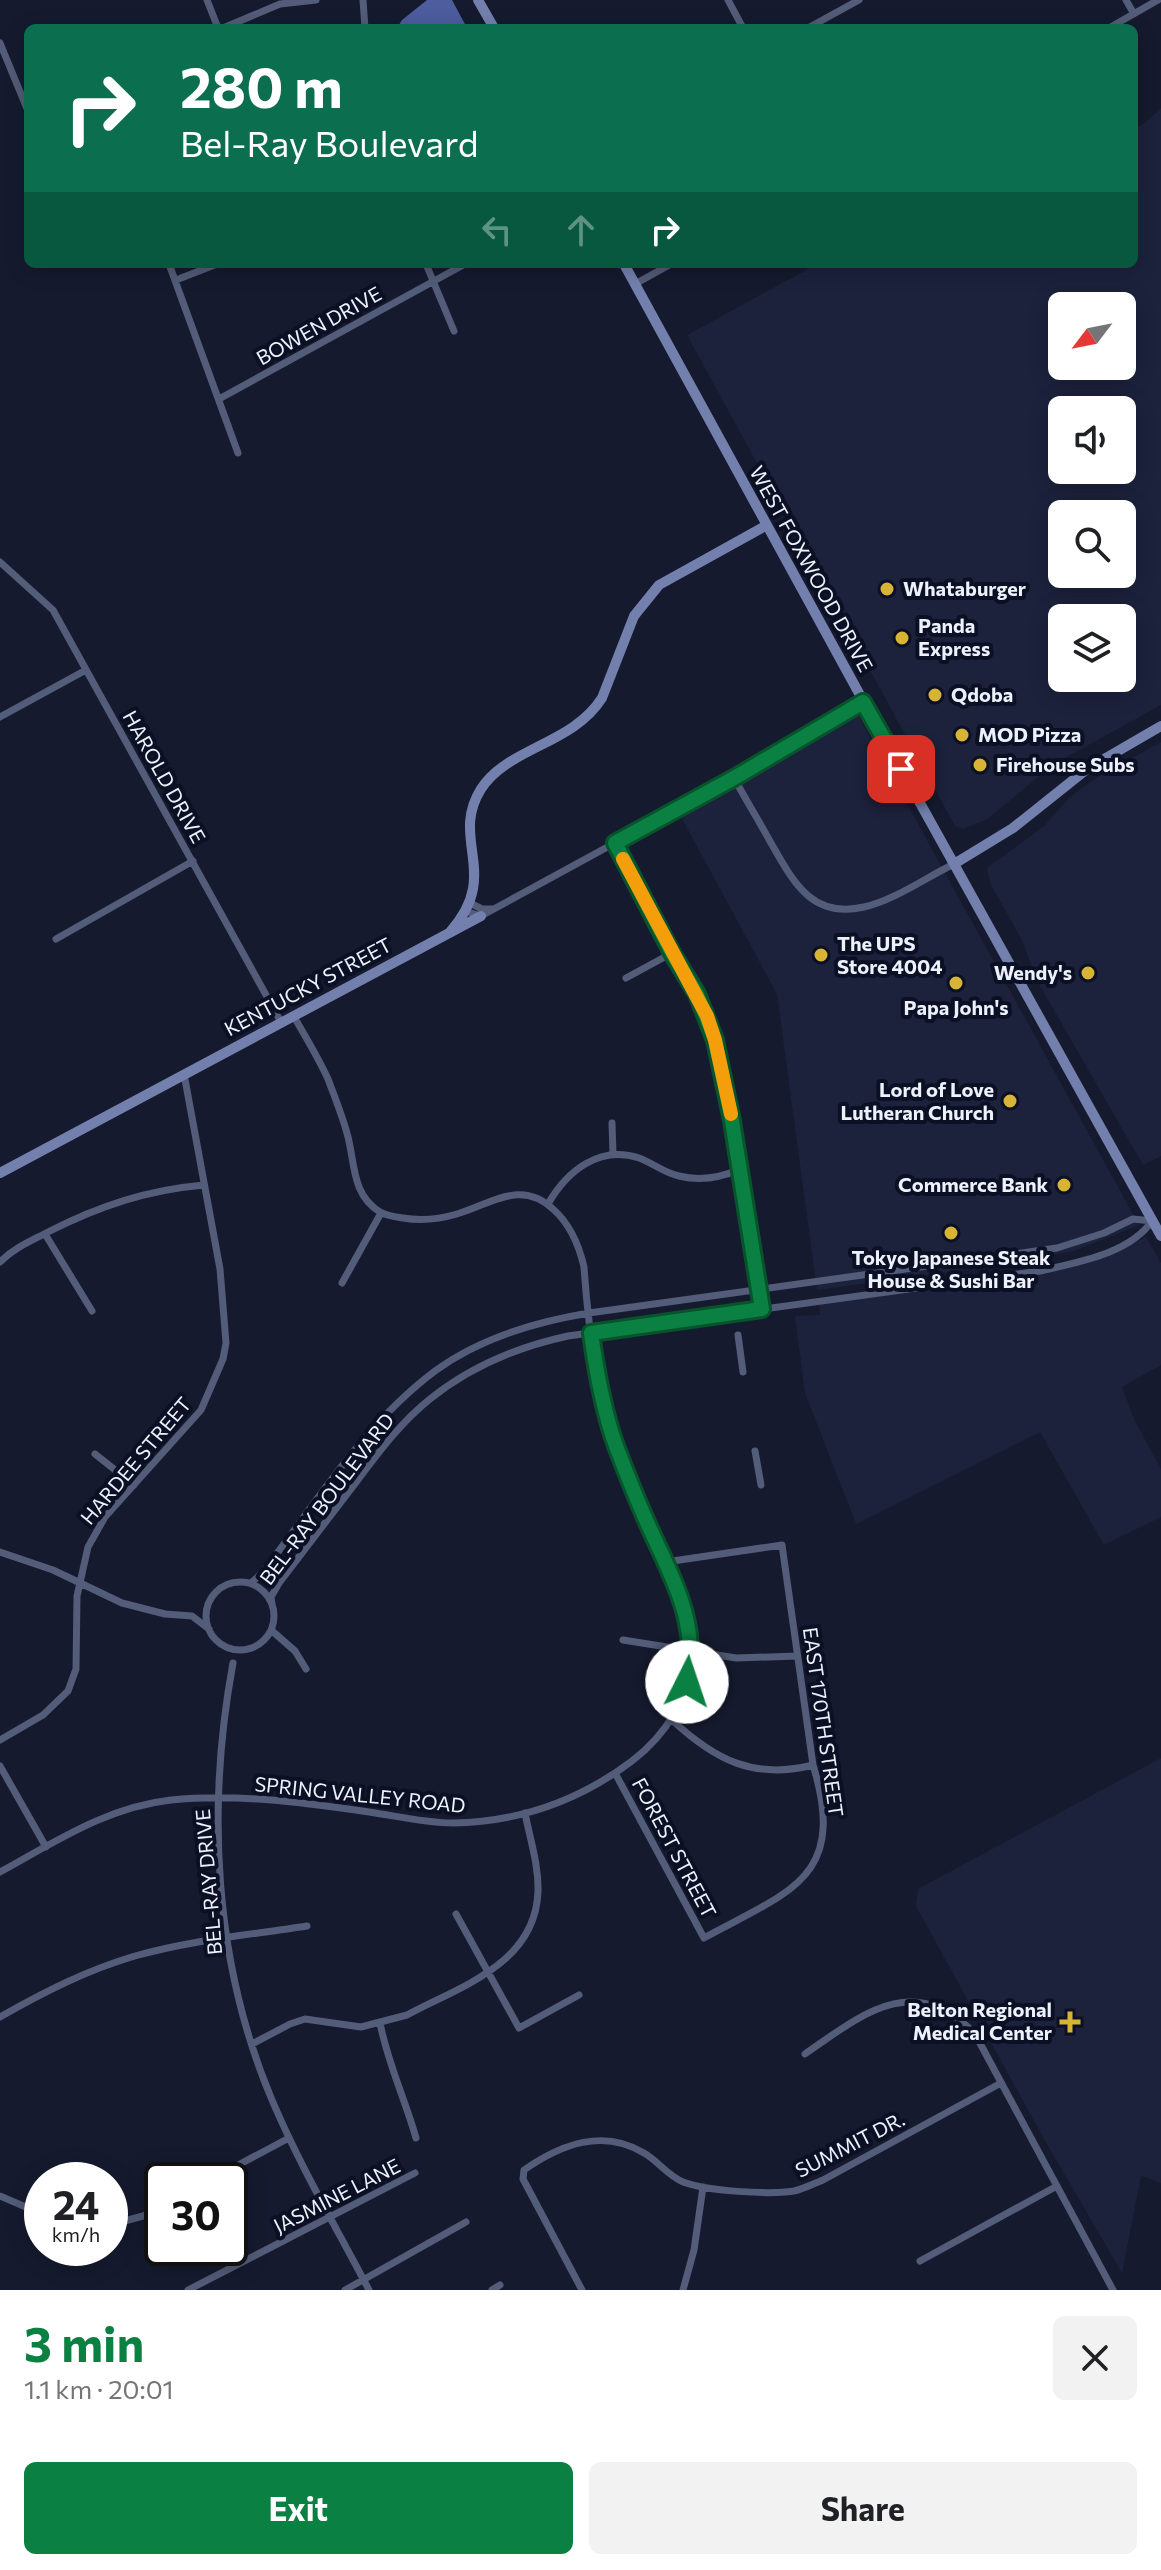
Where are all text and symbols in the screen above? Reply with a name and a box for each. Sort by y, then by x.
text: 280 m [180,51,343,120]
icon: right [48,56,152,160]
text: Bel-Ray Boulevard [180,120,479,164]
icon: left [475,208,519,252]
icon: ahead [559,208,603,252]
icon: right [643,208,687,252]
street label: BOWEN DRIVE [252,281,385,369]
north arrow [1048,292,1136,380]
map controls [1048,292,1136,692]
button: sound [1048,396,1136,484]
street label: WEST FOXWOOD DRIVE [745,461,879,676]
button: search [1048,500,1136,588]
place label: Whataburger [903,576,1026,600]
marker: Whataburger [878,580,896,598]
button: layers [1048,604,1136,692]
place label: Panda Express [918,613,990,660]
marker: Panda Express [893,629,911,647]
place label: Qdoba [951,682,1013,706]
marker: Qdoba [926,686,944,704]
street label: HAROLD DRIVE [119,706,211,847]
place label: MOD Pizza [978,722,1081,746]
marker: MOD Pizza [953,726,971,744]
pin [867,735,935,803]
icon: arrive [879,747,923,791]
place label: Firehouse Subs [996,752,1135,776]
marker: Firehouse Subs [971,756,989,774]
place label: The UPS Store 4004 [837,931,943,978]
street label: KENTUCKY STREET [220,932,395,1040]
marker: The UPS Store 4004 [812,946,830,964]
place label: Wendy's [994,960,1072,984]
marker: Wendy's [1079,964,1097,982]
marker: Papa John's [947,974,965,992]
place label: Papa John's [903,995,1009,1019]
place label: Lord of Love Lutheran Church [841,1077,994,1124]
marker: Lord of Love Lutheran Church [1001,1092,1019,1110]
place label: Commerce Bank [898,1172,1049,1196]
marker: Commerce Bank [1055,1176,1073,1194]
marker: Tokyo Japanese Steak House & Sushi Bar [942,1224,960,1242]
place label: Tokyo Japanese Steak House & Sushi Bar [851,1245,1051,1292]
street label: HARDEE STREET [75,1392,196,1529]
street label: BEL-RAY BOULEVARD [254,1408,398,1589]
street label: EAST 170TH STREET [799,1626,849,1818]
position arrow [645,1640,729,1724]
street label: SPRING VALLEY ROAD [253,1771,467,1817]
street label: FOREST STREET [628,1773,722,1922]
street label: BEL-RAY DRIVE [190,1808,226,1956]
place label: Belton Regional Medical Center [907,1997,1052,2044]
marker: Belton Regional Medical Center [1059,2011,1081,2033]
street label: SUMMIT DR. [791,2106,908,2182]
street label: JASMINE LANE [269,2153,404,2237]
speed limit sign: 30 [144,2162,248,2266]
text: 24 [53,2179,99,2228]
text: km/h [52,2222,100,2246]
text: 3 min [24,2313,144,2372]
button: close [1053,2316,1137,2400]
text: 1.1 km · 20:01 [24,2373,174,2404]
button: Exit [24,2462,573,2554]
button: Share [589,2462,1137,2554]

